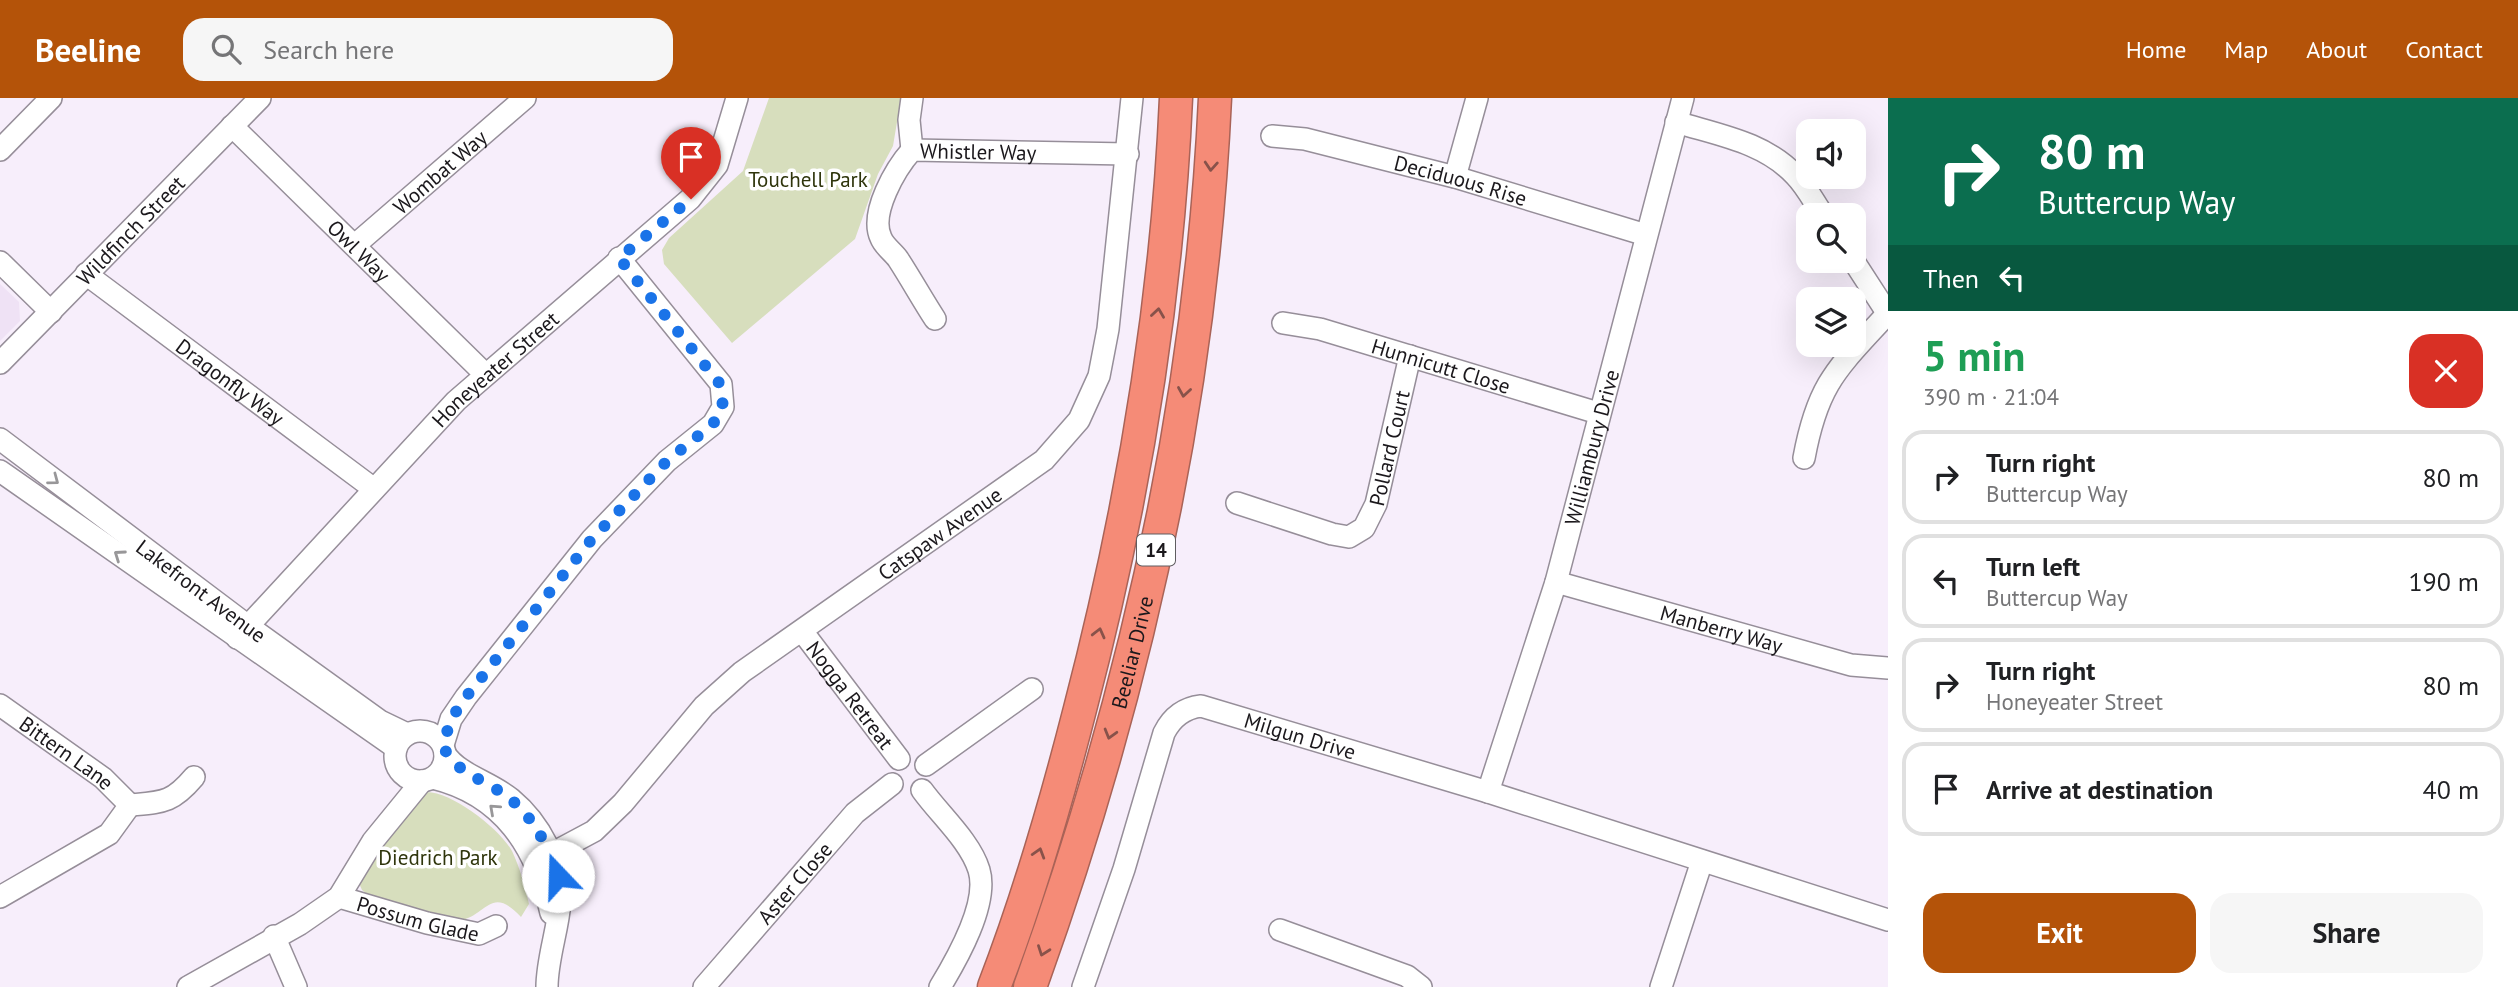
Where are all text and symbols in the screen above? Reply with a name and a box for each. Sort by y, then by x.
search box [183,18,673,81]
text: Beeline [35,28,141,71]
icon: search [207,30,245,68]
text: Search here [263,33,394,66]
text: Home [2126,34,2186,65]
text: Map [2224,34,2268,65]
text: About [2306,34,2367,65]
text: Contact [2405,34,2483,65]
map controls [1796,119,1866,357]
button: sound [1796,119,1866,189]
text: 80 m [2038,119,2145,183]
street label: Wombat Way [387,124,492,220]
icon: right [1923,126,2014,217]
pin [661,127,721,199]
street label: Whistler Way [920,137,1037,166]
icon: arrive [672,138,710,176]
street label: Deciduous Rise [1391,149,1530,212]
one-way arrow [1204,161,1219,172]
park label: Touchell Park [748,166,868,193]
street label: Wildfinch Street [70,170,190,291]
text: Buttercup Way [2038,181,2235,223]
button: search [1796,203,1866,273]
street label: Owl Way [322,214,397,288]
icon: left [1993,259,2031,297]
text: Then [1923,262,1979,295]
button: layers [1796,287,1866,357]
street label: Honeyeater Street [425,305,564,433]
one-way arrow [1150,307,1165,319]
text: 5 min [1923,328,2025,383]
street label: Dragonfly Way [171,332,290,431]
street label: Hunnicutt Close [1368,332,1514,399]
button: close [2409,334,2483,408]
street label: Williambury Drive [1558,366,1625,528]
text: 390 m · 21:04 [1923,382,2059,411]
one-way arrow [1177,386,1192,398]
street label: Pollard Court [1363,388,1415,508]
text: Turn right [1986,446,2095,479]
icon: right [1927,458,1965,496]
text: 80 m [2423,461,2479,494]
one-way arrow [47,471,59,484]
text: Buttercup Way [1986,479,2128,508]
street label: Catspaw Avenue [872,480,1007,586]
street label: Lakefront Avenue [131,533,271,648]
road number: 14 [1137,534,1175,565]
text: Turn left [1986,550,2080,583]
one-way arrow [114,551,127,563]
icon: left [1927,562,1965,600]
text: 190 m [2408,565,2479,598]
text: Buttercup Way [1986,583,2128,612]
street label: Beeliar Drive [1105,593,1159,712]
street label: Manberry Way [1657,599,1786,659]
one-way arrow [1091,628,1106,640]
street label: Nogga Retreat [801,635,900,754]
text: Turn right [1986,654,2095,687]
icon: right [1927,666,1965,704]
text: 80 m [2423,669,2479,702]
text: Honeyeater Street [1986,687,2163,716]
street label: Milgun Drive [1241,706,1359,765]
street label: Bittern Lane [14,710,120,795]
one-way arrow [1104,728,1119,740]
icon: arrive [1927,770,1965,808]
text: Arrive at destination [1986,773,2213,806]
text: 40 m [2423,773,2479,806]
one-way arrow [489,805,502,817]
street label: Aster Close [751,836,838,930]
position arrow [521,839,595,913]
park label: Diedrich Park [378,844,498,871]
one-way arrow [1031,847,1045,859]
street label: Possum Glade [354,890,482,947]
button: Exit [1923,893,2196,973]
button: Share [2210,893,2483,973]
one-way arrow [1037,944,1051,956]

